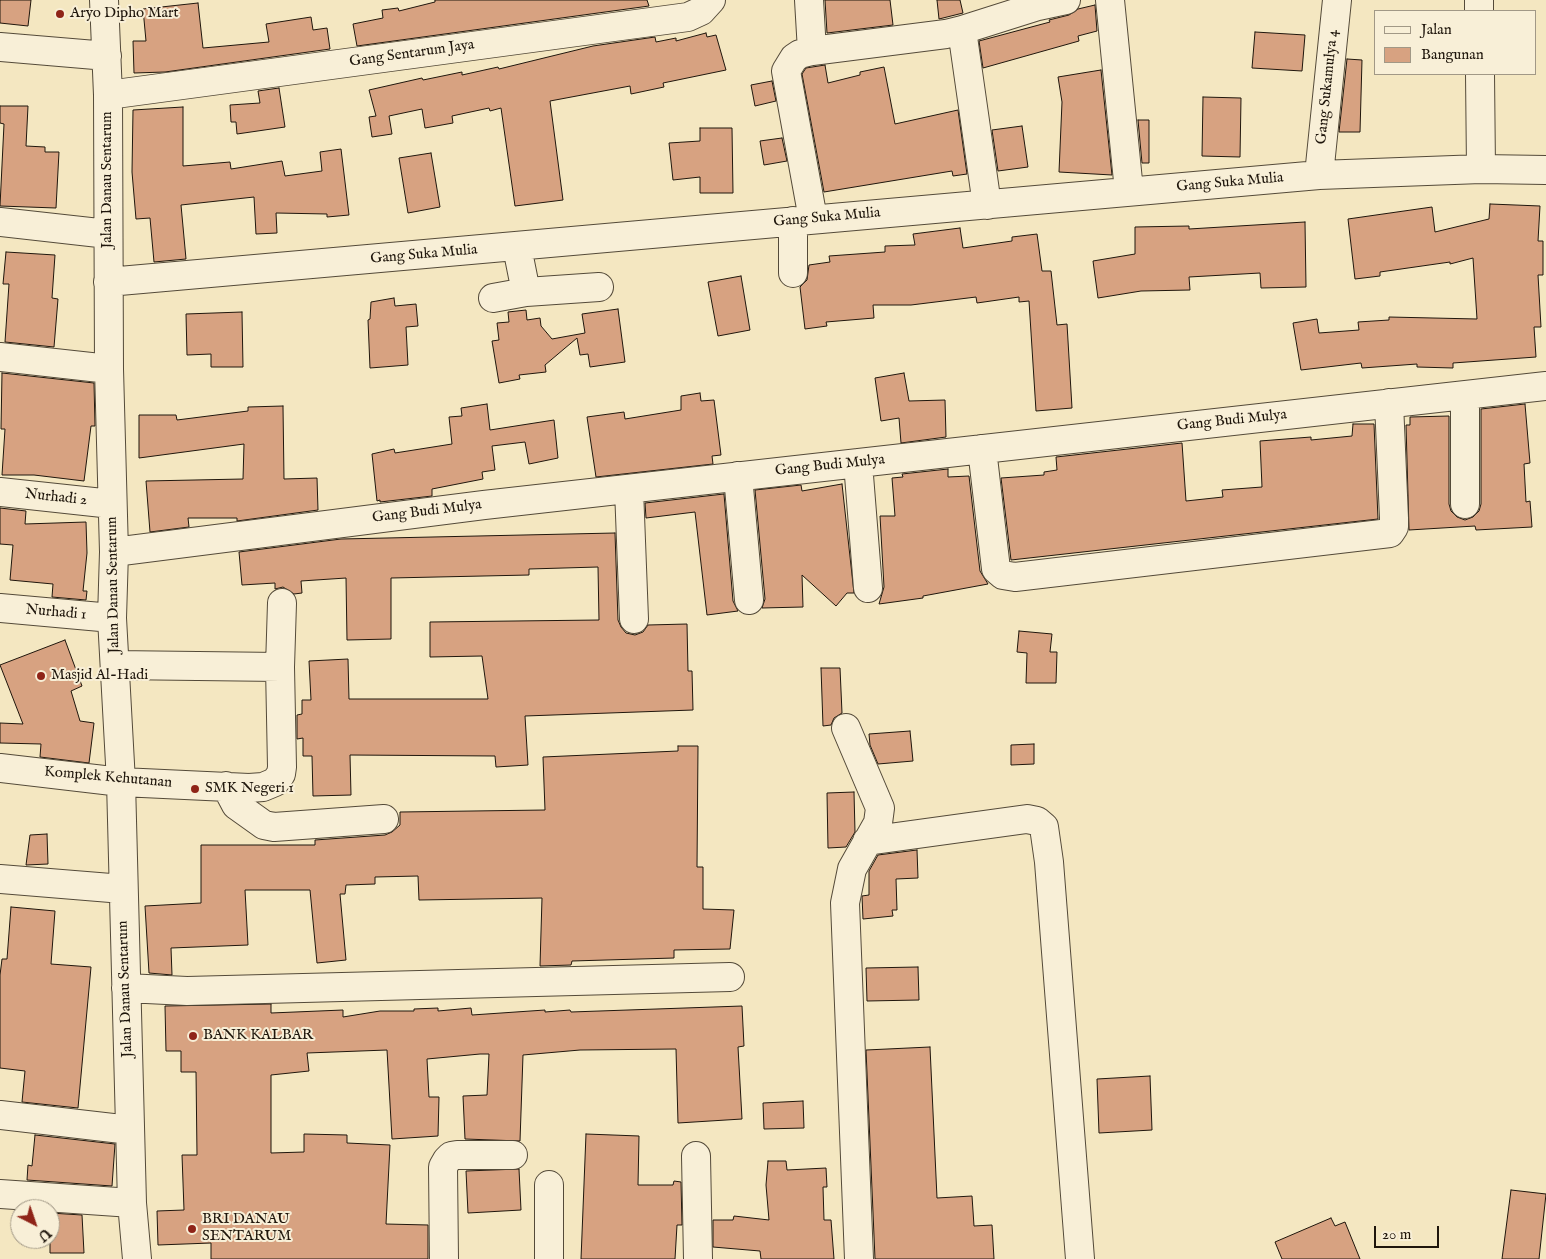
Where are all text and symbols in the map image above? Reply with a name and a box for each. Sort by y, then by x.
place label: Aryo Dipho Mart [70,5,179,23]
marker: Aryo Dipho Mart [54,8,66,20]
legend [1374,10,1536,75]
text: Jalan [1421,20,1452,39]
street label: Gang Sukamulya 4 [1313,29,1343,145]
street label: Gang Sentarum Jaya [348,36,476,72]
text: Bangunan [1421,45,1484,64]
street label: Jalan Danau Sentarum [99,111,117,249]
street label: Gang Suka Mulia [1176,169,1284,197]
street label: Gang Suka Mulia [773,204,881,232]
street label: Gang Suka Mulia [370,241,478,269]
street label: Gang Budi Mulya [1176,406,1288,436]
street label: Gang Budi Mulya [774,451,886,481]
street label: Nurhadi 2 [24,486,88,510]
street label: Gang Budi Mulya [371,496,483,528]
street label: Jalan Danau Sentarum [104,516,124,654]
street label: Nurhadi 1 [25,601,87,625]
place label: Masjid Al-Hadi [51,667,148,685]
marker: Masjid Al-Hadi [35,670,47,682]
street label: Komplek Kehutanan [43,763,173,793]
place label: SMK Negeri 1 [205,780,294,798]
marker: SMK Negeri 1 [189,783,201,795]
street label: Jalan Danau Sentarum [115,920,137,1058]
place label: BANK KALBAR [203,1027,313,1045]
marker: BANK KALBAR [187,1030,199,1042]
north arrow [10,1199,60,1249]
place label: BRI DANAU SENTARUM [202,1211,291,1246]
scale bar [1376,1216,1441,1248]
marker: BRI DANAU SENTARUM [186,1223,198,1235]
text: U [34,1224,55,1245]
text: 20 m [1382,1225,1411,1244]

